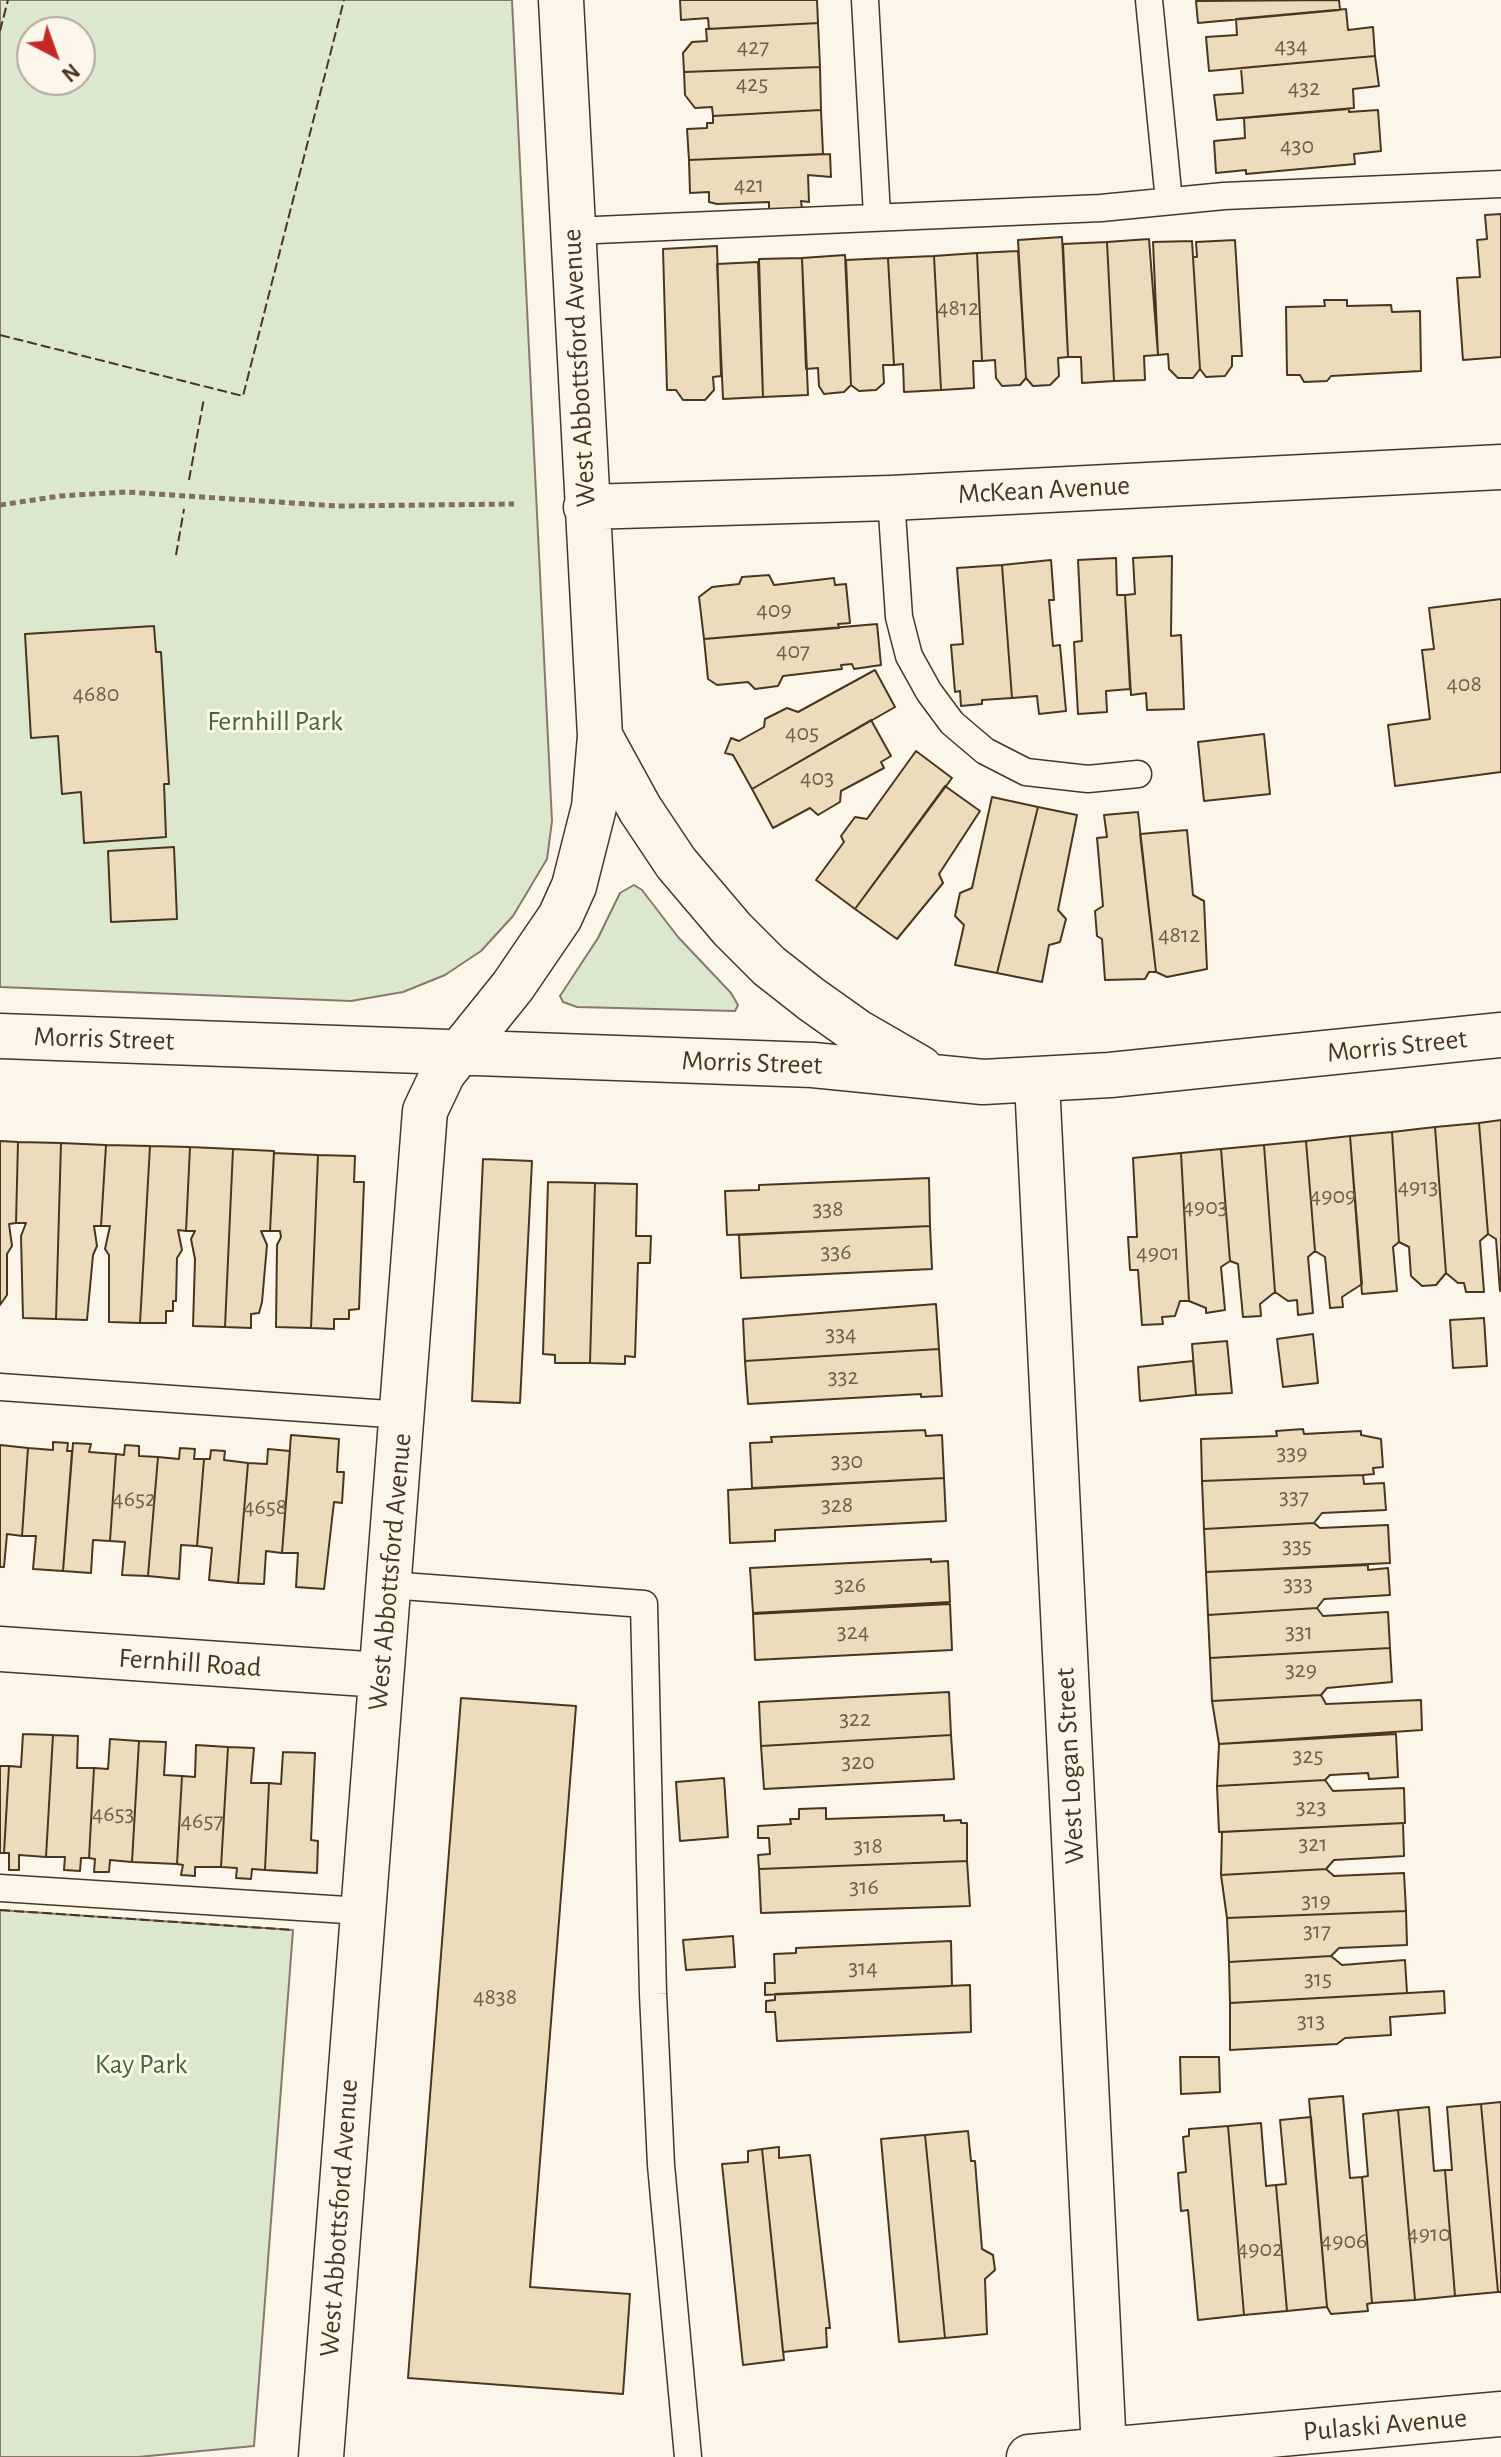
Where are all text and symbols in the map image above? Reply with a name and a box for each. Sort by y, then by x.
north arrow [16,16,96,96]
house number: 434 [1275,32,1307,60]
house number: 427 [737,33,769,61]
text: N [57,59,83,86]
house number: 425 [736,70,768,98]
house number: 432 [1288,74,1320,102]
house number: 430 [1280,132,1314,160]
house number: 421 [734,171,764,199]
street label: West Abbottsford Avenue [555,228,603,508]
house number: 4812 [937,294,979,322]
street label: McKean Avenue [957,469,1131,511]
house number: 409 [756,596,792,624]
house number: 407 [776,637,810,665]
house number: 408 [1446,670,1482,698]
house number: 4680 [73,680,119,708]
park label: Fernhill Park [207,705,343,739]
house number: 405 [785,719,819,747]
house number: 403 [800,764,834,792]
house number: 4812 [1158,921,1200,949]
street label: Morris Street [33,1020,175,1058]
street label: Morris Street [1325,1022,1469,1070]
street label: Morris Street [681,1044,823,1082]
house number: 4913 [1398,1173,1438,1201]
house number: 4909 [1310,1182,1356,1210]
house number: 4903 [1182,1193,1228,1221]
house number: 338 [812,1195,844,1223]
house number: 336 [820,1238,852,1266]
house number: 4901 [1136,1239,1180,1267]
house number: 334 [825,1320,857,1348]
house number: 332 [828,1363,858,1391]
street label: West Abbottsford Avenue [361,1432,419,1712]
house number: 339 [1276,1439,1308,1467]
house number: 330 [831,1447,863,1475]
house number: 337 [1279,1483,1309,1511]
house number: 4652 [112,1485,156,1513]
house number: 328 [821,1491,853,1519]
house number: 4658 [243,1493,287,1521]
house number: 335 [1282,1532,1312,1560]
house number: 333 [1283,1570,1313,1598]
house number: 326 [834,1571,866,1599]
house number: 324 [837,1618,869,1646]
house number: 331 [1285,1618,1313,1646]
street label: Fernhill Road [117,1641,263,1685]
house number: 329 [1285,1656,1317,1684]
street label: West Logan Street [1048,1667,1092,1865]
house number: 322 [839,1705,871,1733]
house number: 325 [1293,1742,1323,1770]
house number: 320 [841,1748,875,1776]
house number: 323 [1296,1793,1326,1821]
house number: 4653 [92,1800,134,1828]
house number: 4657 [181,1807,223,1835]
house number: 321 [1298,1830,1328,1858]
house number: 318 [853,1832,883,1860]
house number: 316 [849,1873,879,1901]
house number: 319 [1301,1887,1331,1915]
house number: 317 [1303,1917,1331,1945]
house number: 314 [848,1954,878,1982]
house number: 315 [1304,1965,1332,1993]
house number: 4838 [473,1983,517,2011]
house number: 313 [1297,2007,1325,2035]
park label: Kay Park [95,2048,187,2082]
street label: West Abbottsford Avenue [313,2078,365,2358]
house number: 4910 [1407,2220,1451,2248]
house number: 4906 [1321,2227,1367,2255]
house number: 4902 [1237,2235,1283,2263]
street label: Pulaski Avenue [1302,2401,1468,2449]

